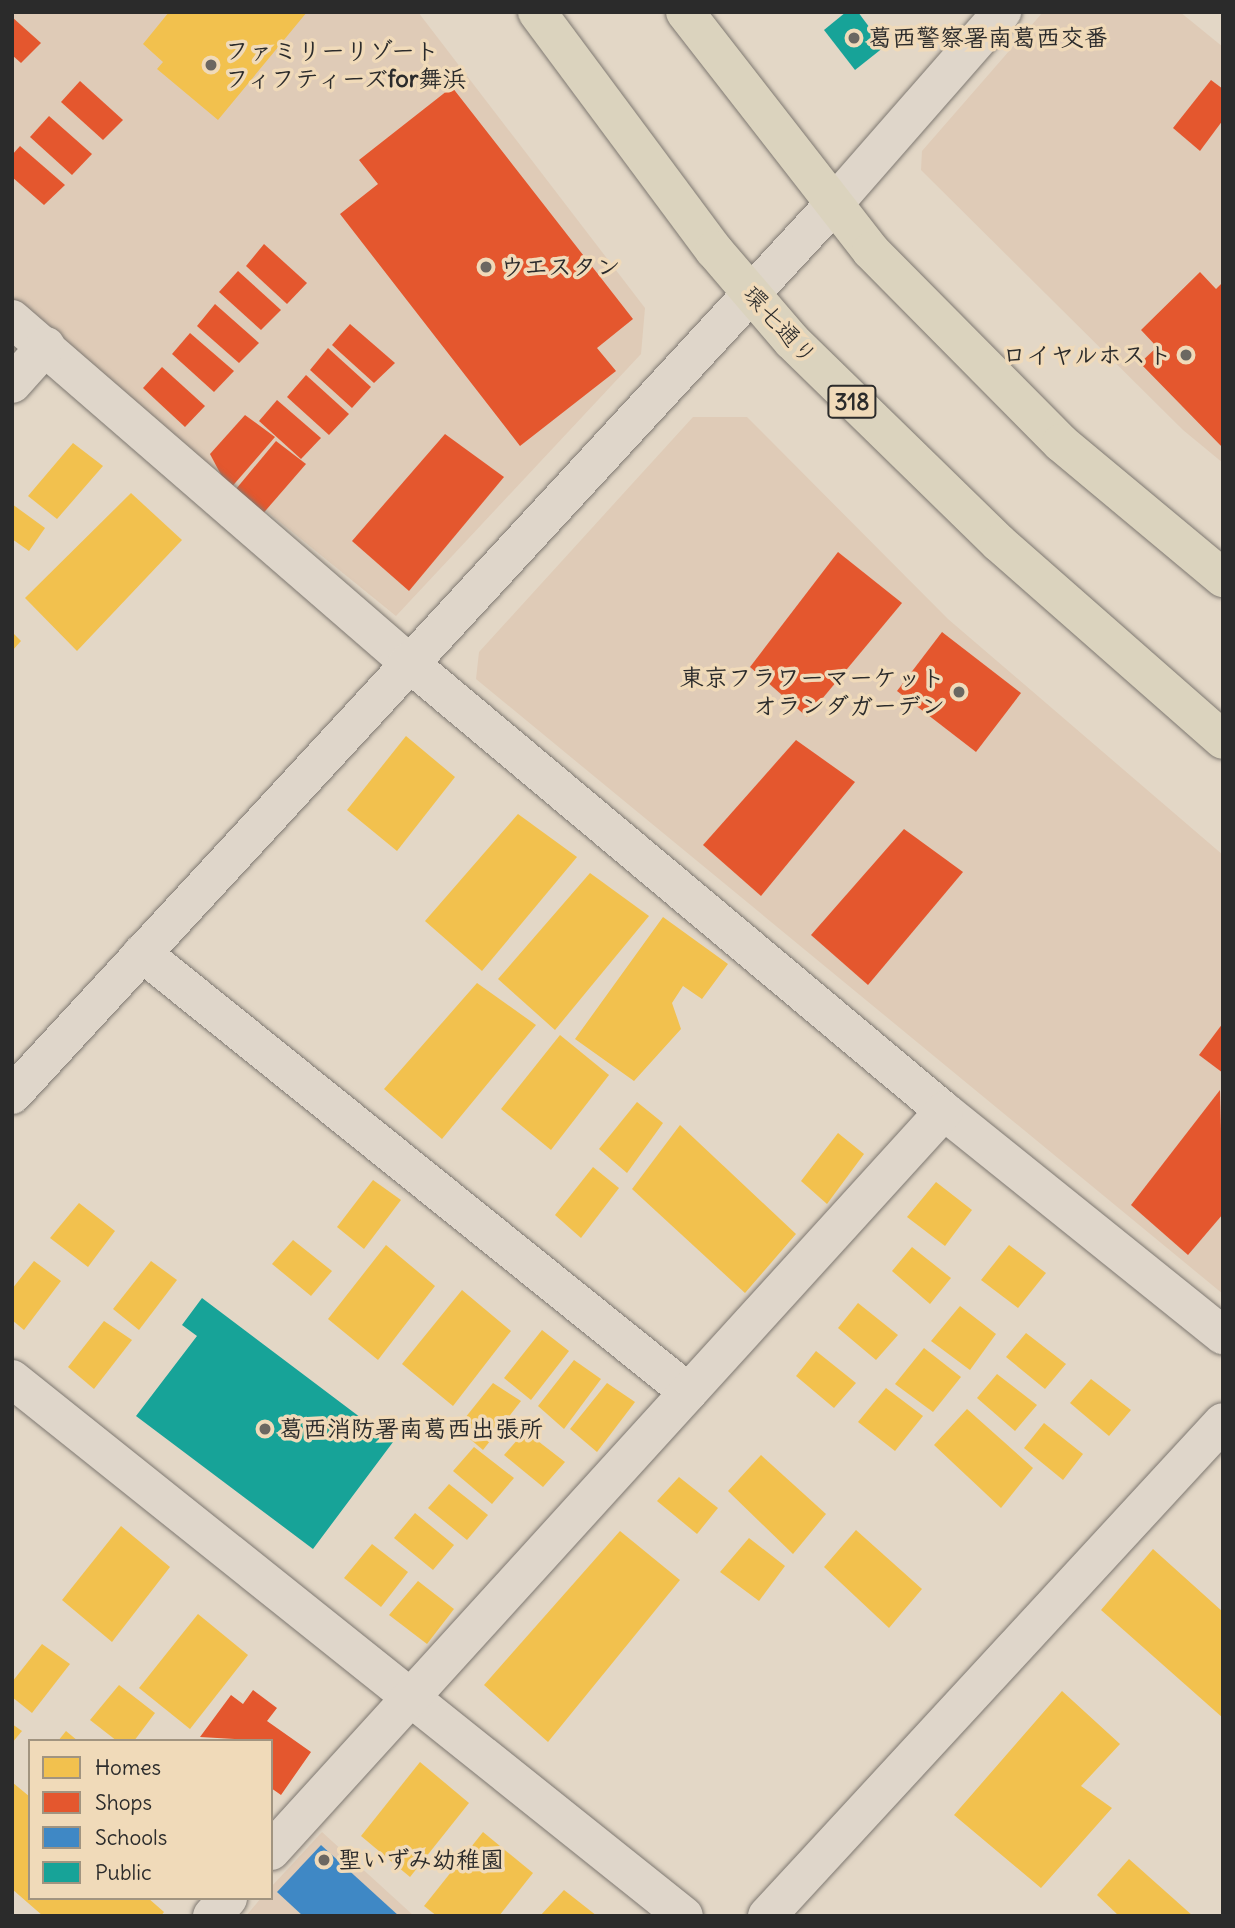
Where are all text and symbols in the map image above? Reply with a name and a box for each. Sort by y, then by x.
place label: 葛西警察署南葛西交番 [868,24,1108,52]
marker: 葛西警察署南葛西交番 [846,30,862,46]
place label: ファミリーリゾート フィフティーズfor舞浜 [225,37,472,93]
marker: ファミリーリゾート フィフティーズfor舞浜 [203,57,219,73]
place label: ウエスタン [500,253,620,281]
marker: ウエスタン [478,259,494,275]
street label: 環七通り [737,280,823,370]
place label: ロイヤルホスト [1004,341,1172,369]
marker: ロイヤルホスト [1178,347,1194,363]
road number: 318 [826,382,878,422]
place label: 東京フラワーマーケット オランダガーデン [681,664,945,720]
marker: 東京フラワーマーケット オランダガーデン [951,684,967,700]
place label: 葛西消防署南葛西出張所 [279,1415,543,1443]
marker: 葛西消防署南葛西出張所 [257,1421,273,1437]
legend [28,1739,273,1900]
text: Homes [95,1754,161,1781]
text: Shops [95,1789,152,1816]
text: Schools [95,1824,167,1851]
place label: 聖いずみ幼稚園 [338,1846,506,1874]
marker: 聖いずみ幼稚園 [316,1852,332,1868]
text: Public [95,1859,152,1886]

